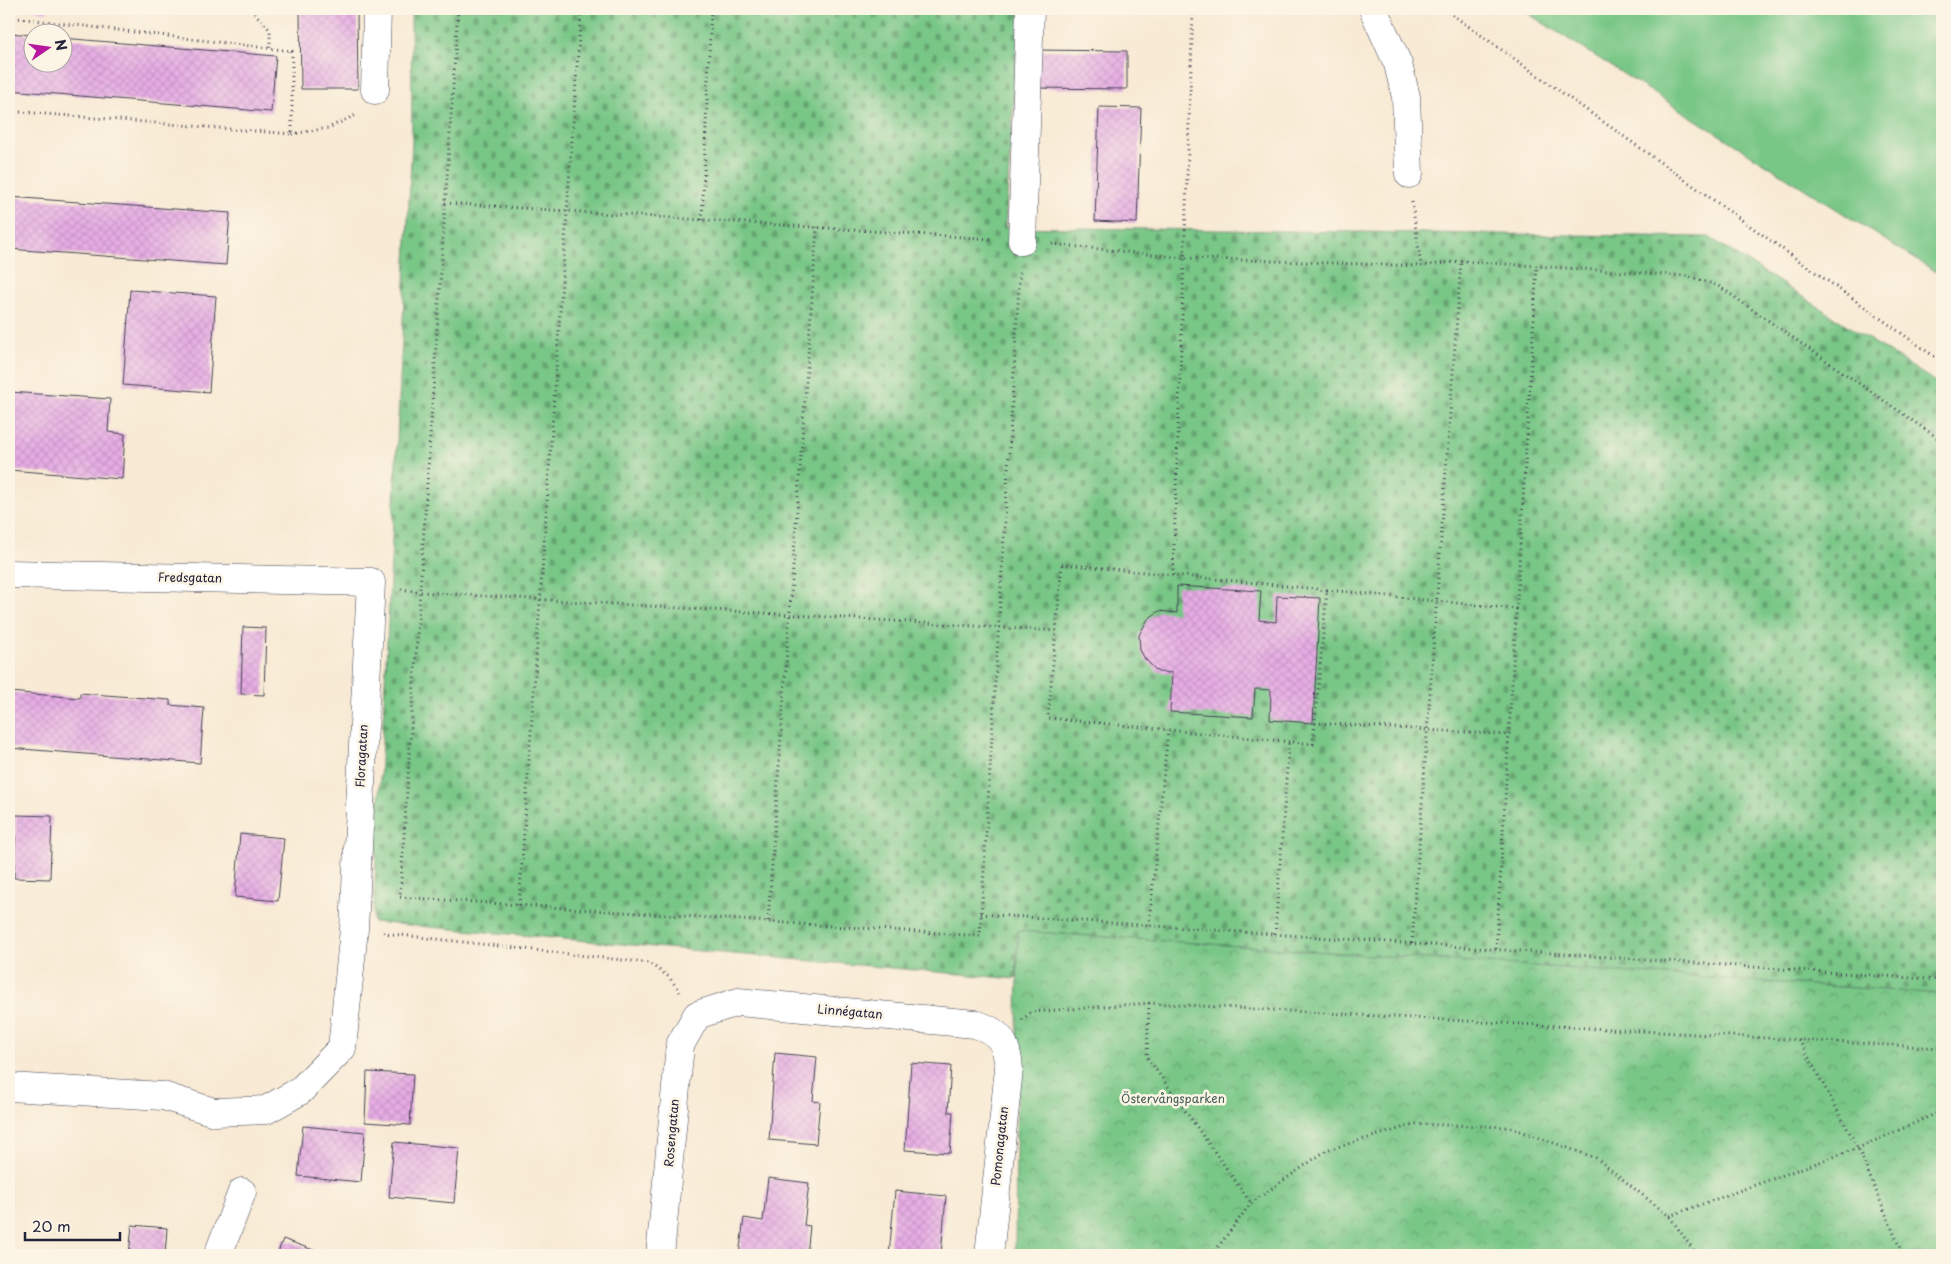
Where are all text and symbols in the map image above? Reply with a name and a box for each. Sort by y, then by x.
north arrow [22,22,72,72]
text: N [50,37,73,53]
street label: Fredsgatan [158,567,222,587]
street label: Floragatan [350,724,372,788]
street label: Linnégatan [817,999,883,1023]
park label: Östervångsparken [1121,1089,1225,1107]
street label: Rosengatan [659,1098,683,1168]
street label: Pomonagatan [986,1105,1012,1187]
scale bar [25,1209,120,1241]
text: 20 m [32,1214,71,1237]

